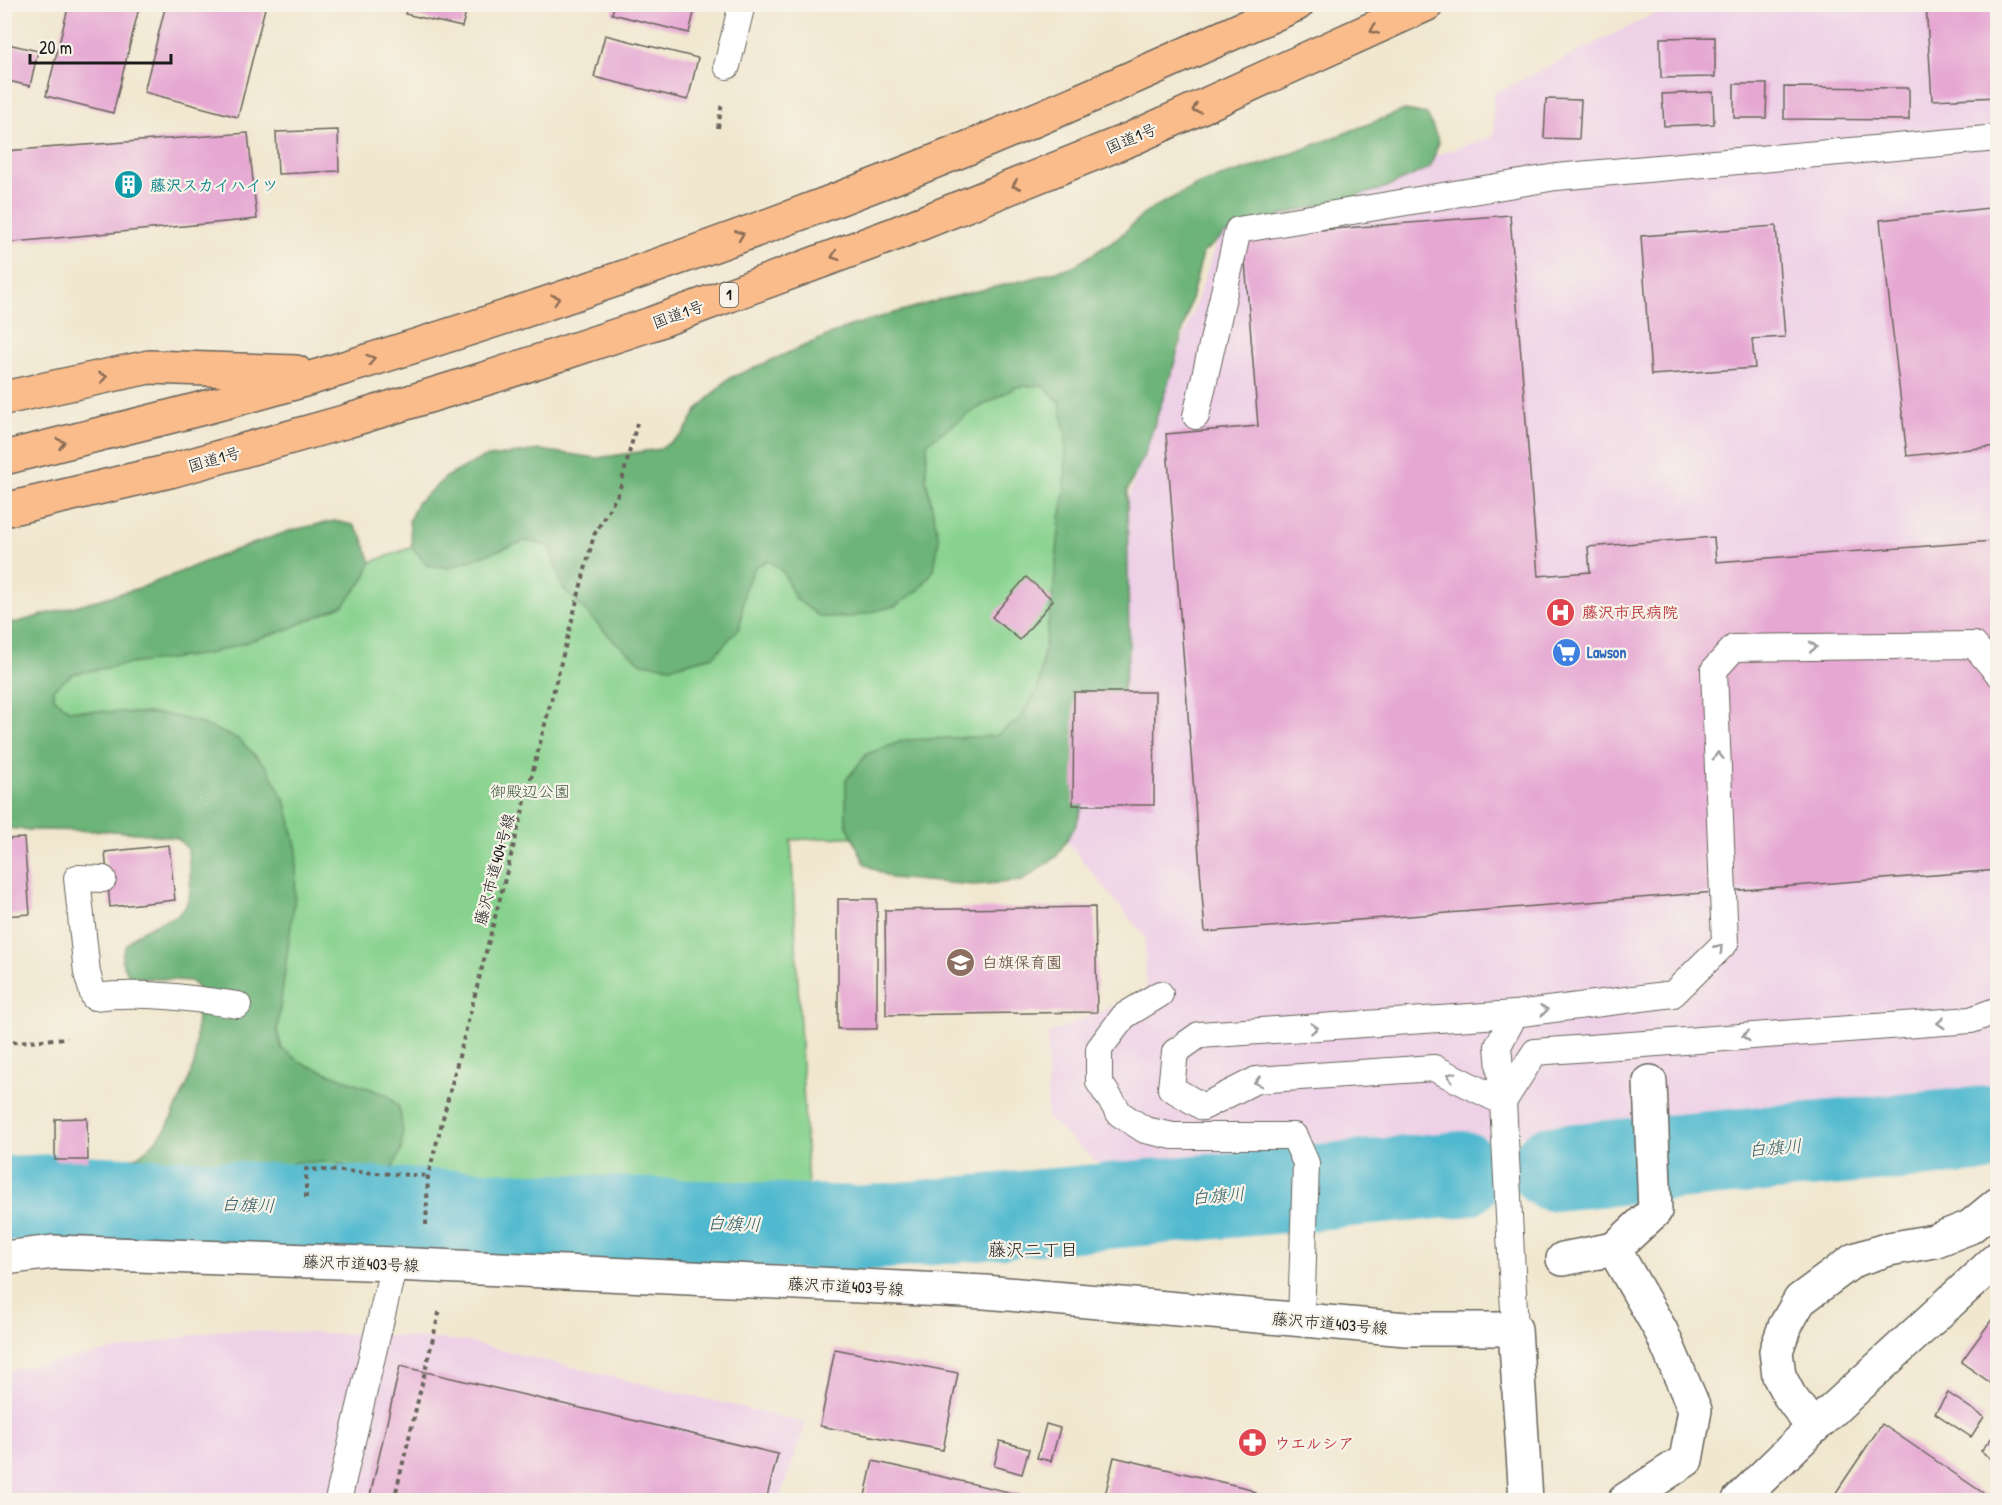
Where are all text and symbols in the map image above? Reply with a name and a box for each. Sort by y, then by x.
one-way arrow [1369,22,1380,34]
scale bar [30,27,171,65]
text: 20 m [39,35,72,60]
one-way arrow [1191,102,1202,114]
street label: 国道1号 [1102,117,1160,159]
building icon: 藤沢スカイハイツ [113,169,145,201]
place label: 藤沢スカイハイツ [150,174,278,196]
one-way arrow [1011,178,1022,190]
one-way arrow [735,229,745,242]
one-way arrow [830,249,841,261]
road number: 1 [720,283,738,307]
one-way arrow [550,294,561,306]
street label: 国道1号 [649,294,707,334]
one-way arrow [365,354,376,367]
one-way arrow [97,371,107,384]
one-way arrow [56,438,66,451]
street label: 国道1号 [185,441,243,477]
hospital icon: 藤沢市民病院 [1545,596,1577,628]
place label: 藤沢市民病院 [1582,601,1678,623]
supermarket icon: Lawson [1550,636,1582,668]
place label: Lawson [1587,641,1626,663]
one-way arrow [1809,641,1818,654]
one-way arrow [1711,752,1724,761]
park label: 御殿辺公園 [490,780,570,802]
street label: 藤沢市道404号線 [468,811,520,927]
one-way arrow [1711,944,1722,955]
school or university icon: 白旗保育園 [945,946,977,978]
place label: 白旗保育園 [982,951,1062,973]
one-way arrow [1539,1005,1548,1017]
one-way arrow [1936,1016,1945,1029]
one-way arrow [1309,1022,1318,1035]
one-way arrow [1742,1030,1751,1043]
one-way arrow [1446,1072,1457,1084]
one-way arrow [1253,1074,1263,1087]
water label: 白旗川 [1747,1133,1803,1162]
water label: 白旗川 [1190,1181,1246,1210]
water label: 白旗川 [221,1191,275,1218]
water label: 白旗川 [707,1210,761,1237]
district label: 藤沢二丁目 [988,1237,1078,1262]
street label: 藤沢市道403号線 [302,1250,420,1276]
street label: 藤沢市道403号線 [787,1272,905,1300]
street label: 藤沢市道403号線 [1271,1307,1389,1339]
pharmacy icon: ウエルシア [1237,1427,1269,1459]
place label: ウエルシア [1274,1432,1354,1454]

